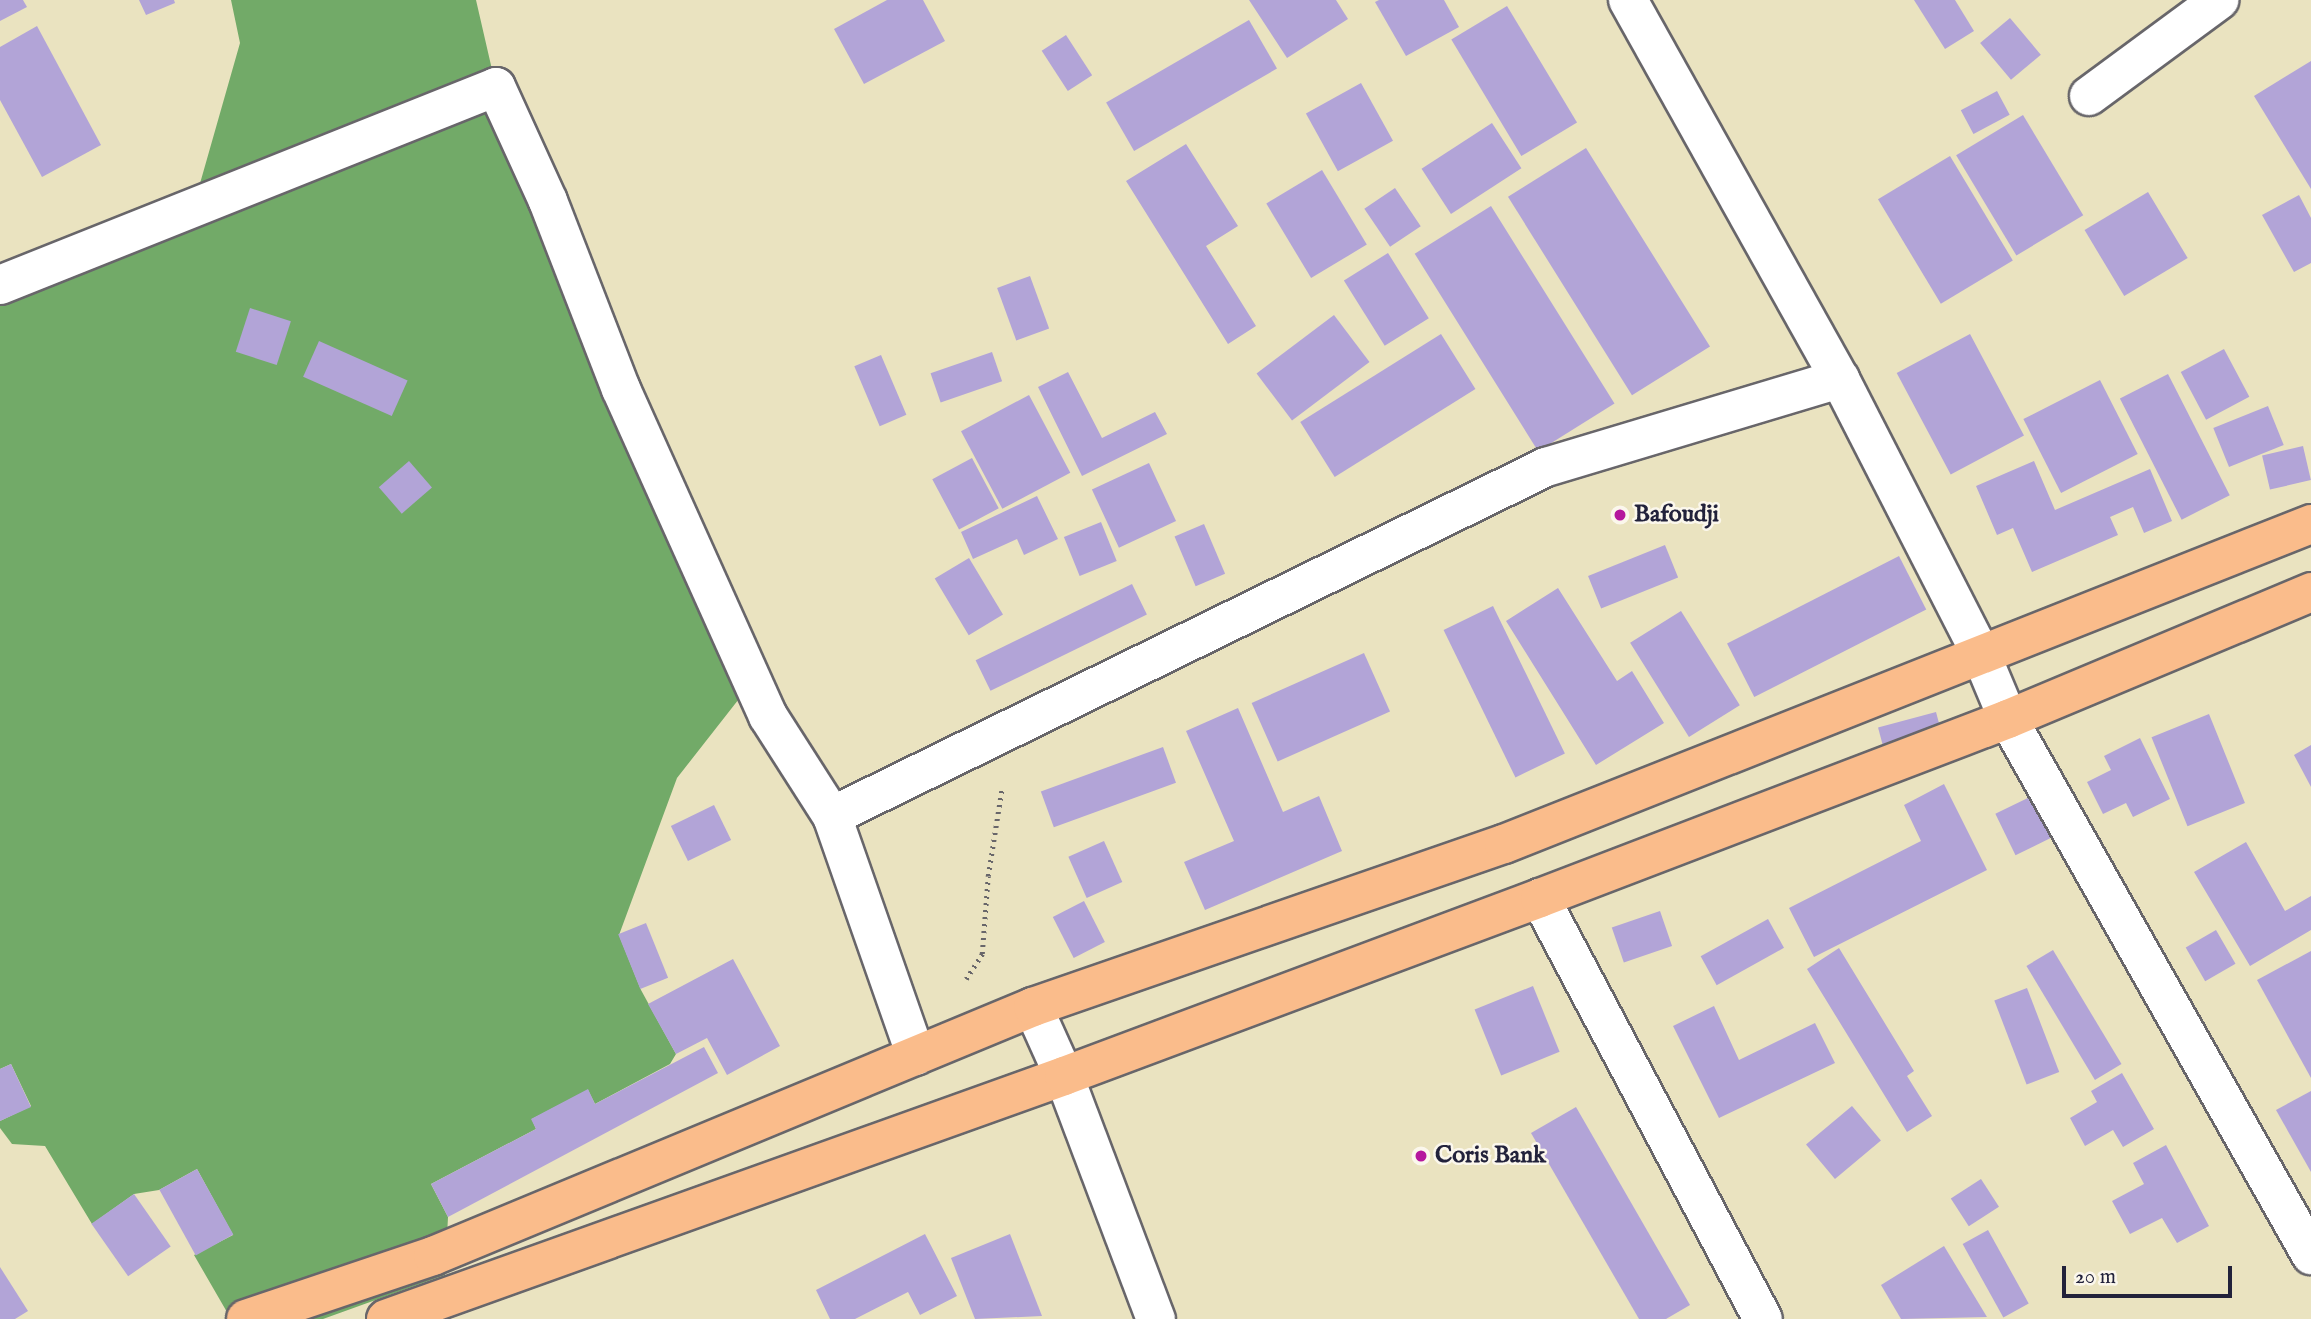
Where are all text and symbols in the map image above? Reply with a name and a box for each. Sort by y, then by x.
place label: Bafoudji [1634,501,1719,529]
marker: Bafoudji [1612,507,1628,523]
place label: Coris Bank [1435,1142,1546,1170]
marker: Coris Bank [1413,1148,1429,1164]
scale bar [2066,1252,2236,1296]
text: 20 m [2075,1264,2116,1291]

